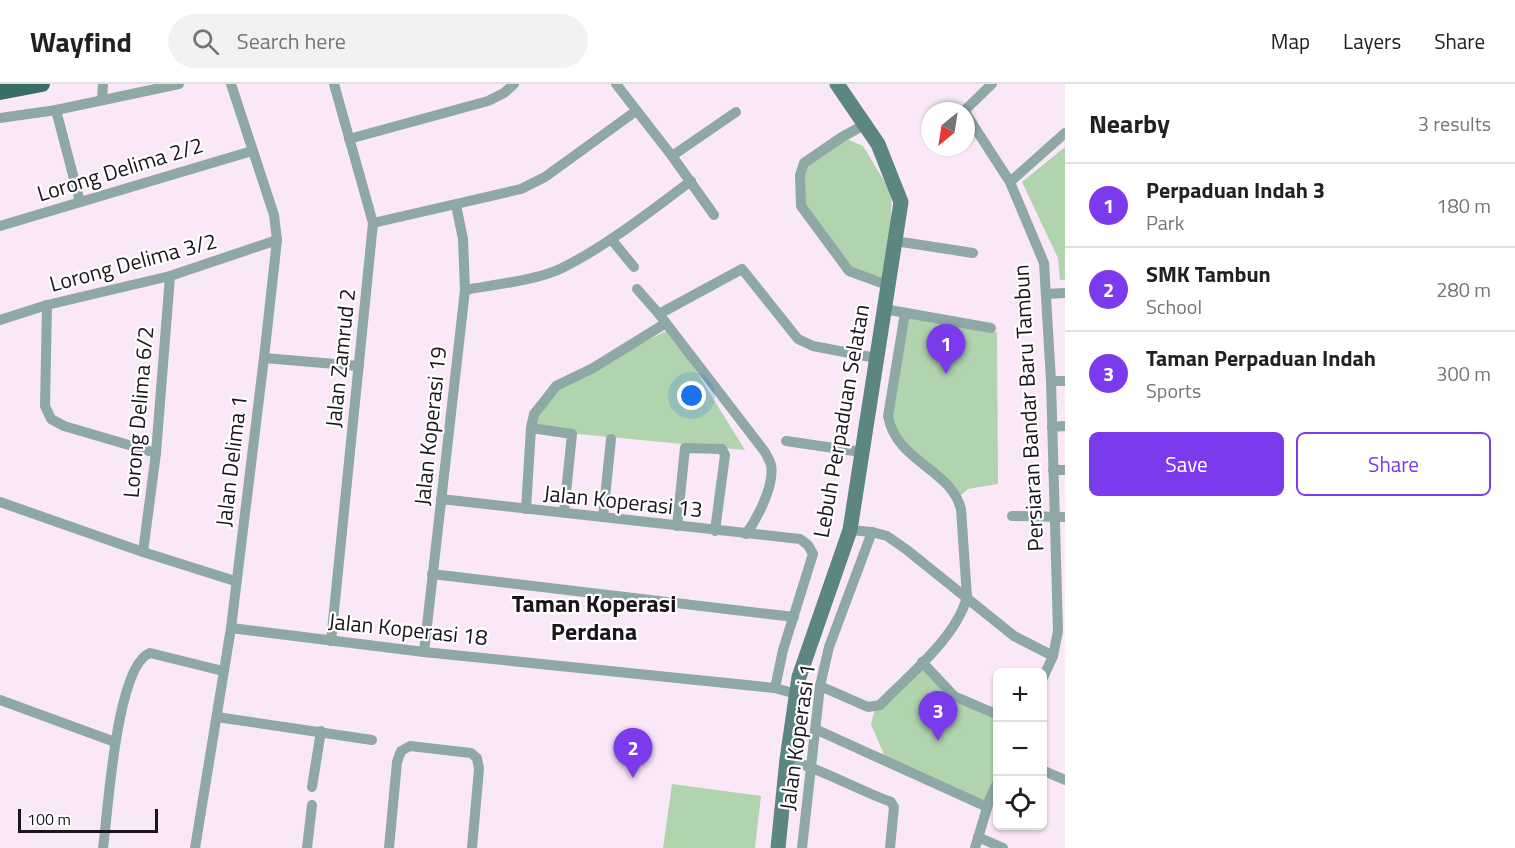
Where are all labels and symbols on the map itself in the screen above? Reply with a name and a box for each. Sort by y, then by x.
north arrow [921,102,975,156]
street label: Lorong Delima 2/2 [33,128,207,210]
street label: Lorong Delima 3/2 [45,223,221,301]
street label: Persiaran Bandar Baru Tambun [1004,264,1052,552]
street label: Jalan Zamrud 2 [316,287,364,429]
street label: Lebuh Perpaduan Selatan [804,302,878,540]
pin: 1 [926,324,966,374]
street label: Lorong Delima 6/2 [114,325,162,499]
street label: Jalan Koperasi 19 [405,345,455,507]
your location [677,381,706,410]
street label: Jalan Delima 1 [206,393,256,529]
street label: Jalan Koperasi 13 [542,476,704,526]
district label: Taman Koperasi Perdana [512,585,676,649]
street label: Jalan Koperasi 18 [327,604,489,654]
street label: Jalan Koperasi 1 [770,662,824,812]
pin: 3 [918,692,958,741]
pin: 2 [614,728,652,778]
scale bar [18,806,158,834]

